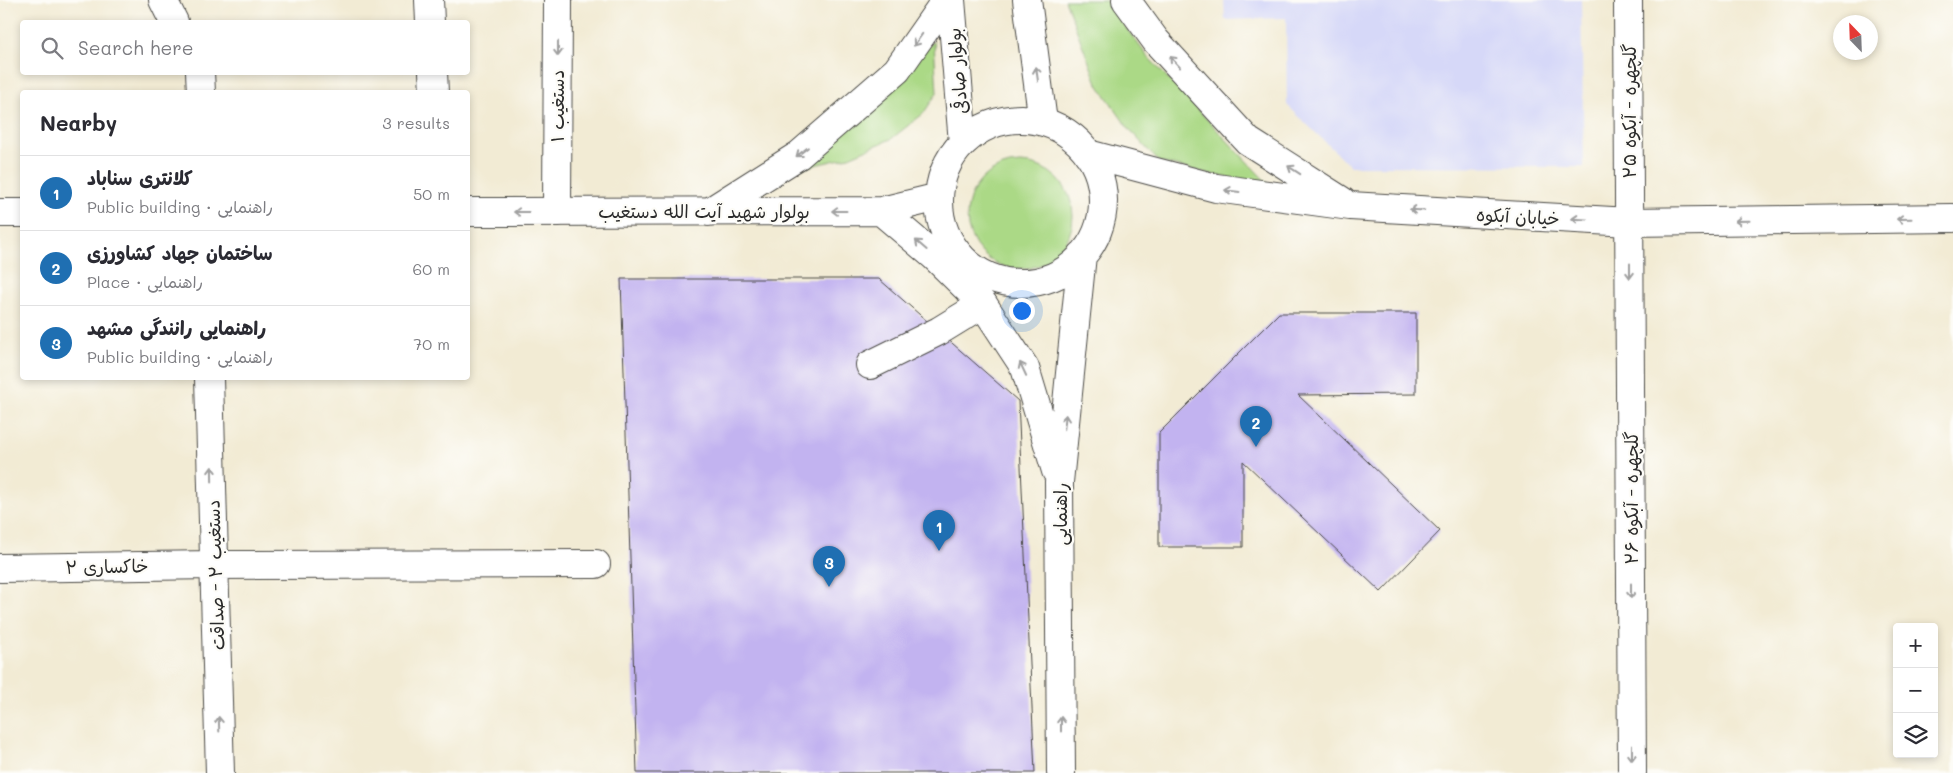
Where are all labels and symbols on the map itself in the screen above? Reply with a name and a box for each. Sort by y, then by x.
north arrow [1833,15,1878,60]
street label: بولوار صادقی [941,27,974,115]
one-way arrow [913,33,923,47]
one-way arrow [553,40,563,56]
street label: گلچهره - آبکوه ۲۵ [1617,43,1642,178]
one-way arrow [1169,55,1181,68]
one-way arrow [1032,66,1042,82]
street label: دستغیب ۱ [545,70,569,142]
one-way arrow [795,147,809,157]
one-way arrow [1287,165,1301,176]
one-way arrow [1224,185,1240,195]
street label: بولوار شهید آیت الله دستغیب [598,199,810,224]
street label: خیابان آبکوه [1476,202,1560,230]
one-way arrow [1409,205,1425,214]
one-way arrow [832,206,848,216]
one-way arrow [513,207,529,217]
one-way arrow [1897,214,1913,224]
one-way arrow [1572,215,1588,224]
one-way arrow [1734,216,1750,226]
one-way arrow [914,239,927,251]
one-way arrow [1625,262,1635,279]
your location [1009,298,1035,324]
one-way arrow [1018,362,1028,377]
pin: 2 [1240,406,1272,447]
one-way arrow [1061,414,1070,430]
street label: گلچهره - آبکوه ۲۶ [1619,431,1644,565]
one-way arrow [207,467,217,483]
street label: راهنمایی [1048,483,1072,545]
street label: دستغیب ۲ - صداقت [200,499,230,651]
pin: 1 [923,510,955,551]
pin: 3 [813,546,845,587]
street label: خاکساری ۲ [65,553,149,579]
one-way arrow [1626,582,1636,599]
one-way arrow [214,717,224,733]
one-way arrow [1056,717,1066,733]
one-way arrow [1627,745,1637,761]

